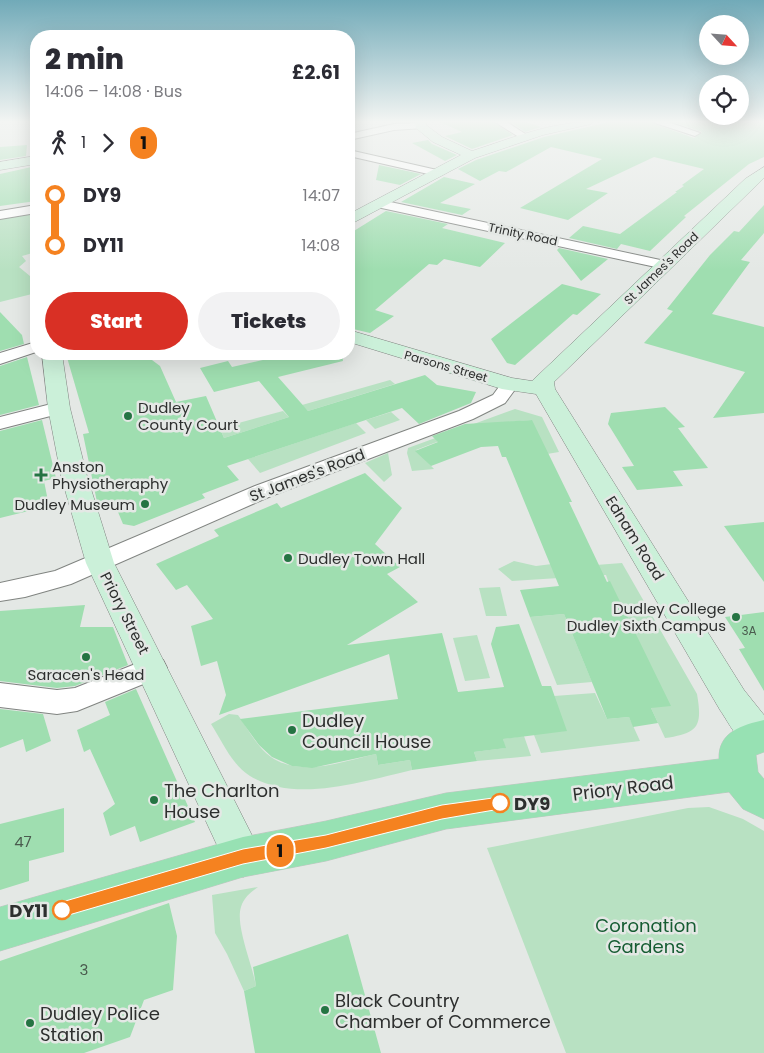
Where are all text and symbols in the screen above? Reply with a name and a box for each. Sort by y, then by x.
north arrow [699,15,749,65]
map controls [699,15,749,125]
text: 2 min [45,40,124,79]
text: £2.61 [292,59,340,86]
button: locate [699,75,749,125]
text: 14:06 – 14:08 · Bus [45,80,182,103]
icon: walk [45,129,73,157]
icon: forward [94,129,122,157]
text: 1 [140,130,147,155]
text: 1 [81,131,86,154]
text: DY9 [83,182,121,209]
text: 14:07 [303,184,340,207]
street label: Trinity Road [487,218,559,250]
street label: St James's Road [620,228,702,308]
text: DY11 [83,232,124,259]
text: 14:08 [301,234,340,257]
button: Start [45,292,188,350]
button: Tickets [198,292,340,350]
street label: Parsons Street [402,346,490,386]
place label: Dudley County Court [138,397,238,435]
marker: Dudley County Court [122,410,134,422]
street label: St James's Road [246,443,368,507]
place label: Anston Physiotheraphy [52,456,169,494]
marker: Anston Physiotheraphy [34,468,48,482]
street label: Ednam Road [601,492,669,584]
place label: Dudley Museum [15,494,135,515]
marker: Dudley Museum [139,498,151,510]
place label: Dudley Town Hall [298,548,425,569]
marker: Dudley Town Hall [282,552,294,564]
street label: Priory Street [95,568,155,658]
place label: Dudley College Dudley Sixth Campus [567,598,726,636]
marker: Dudley College Dudley Sixth Campus [730,611,742,623]
house number: 3A [741,622,757,639]
marker: Saracen's Head [80,651,92,663]
place label: Saracen's Head [28,664,144,685]
place label: Dudley Council House [302,708,431,754]
marker: Dudley Council House [286,724,298,736]
street label: Priory Road [571,769,675,807]
place label: The Charlton House [164,778,280,824]
place label: DY9 [514,791,550,816]
marker: DY9 [490,793,510,813]
marker: The Charlton House [148,794,160,806]
house number: 47 [14,831,32,852]
line badge: 1 [264,835,296,867]
text: 1 [277,838,283,863]
place label: DY11 [9,898,48,923]
marker: DY11 [52,900,72,920]
park label: Coronation Gardens [595,913,697,959]
house number: 3 [80,959,88,980]
place label: Black Country Chamber of Commerce [335,988,551,1034]
place label: Dudley Police Station [40,1001,160,1047]
marker: Black Country Chamber of Commerce [319,1004,331,1016]
marker: Dudley Police Station [24,1017,36,1029]

